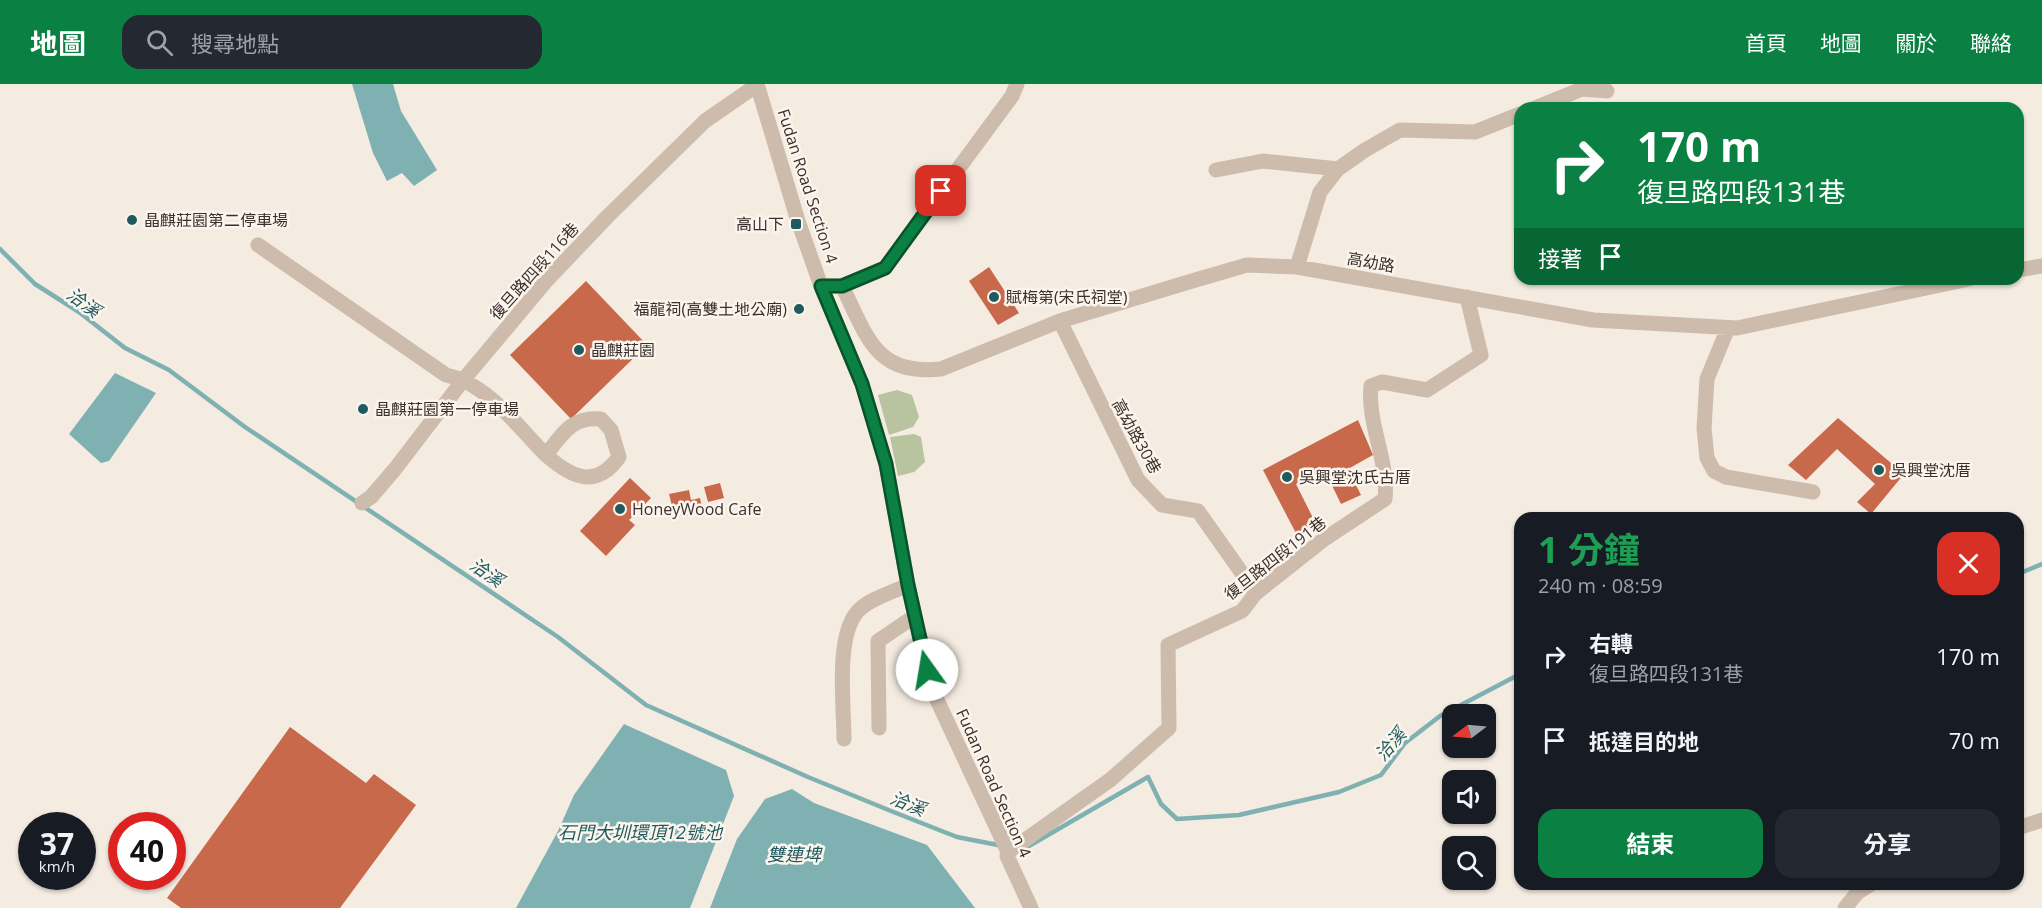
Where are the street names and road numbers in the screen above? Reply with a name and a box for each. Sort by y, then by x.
street label: Fudan Road Section 4 [773,106,843,266]
street label: 復旦路四段116巷 [485,218,583,324]
street label: 高幼路 [1345,247,1397,277]
street label: 高幼路30巷 [1107,395,1167,477]
street label: 復旦路四段191巷 [1220,511,1330,605]
street label: Fudan Road Section 4 [951,705,1037,861]

